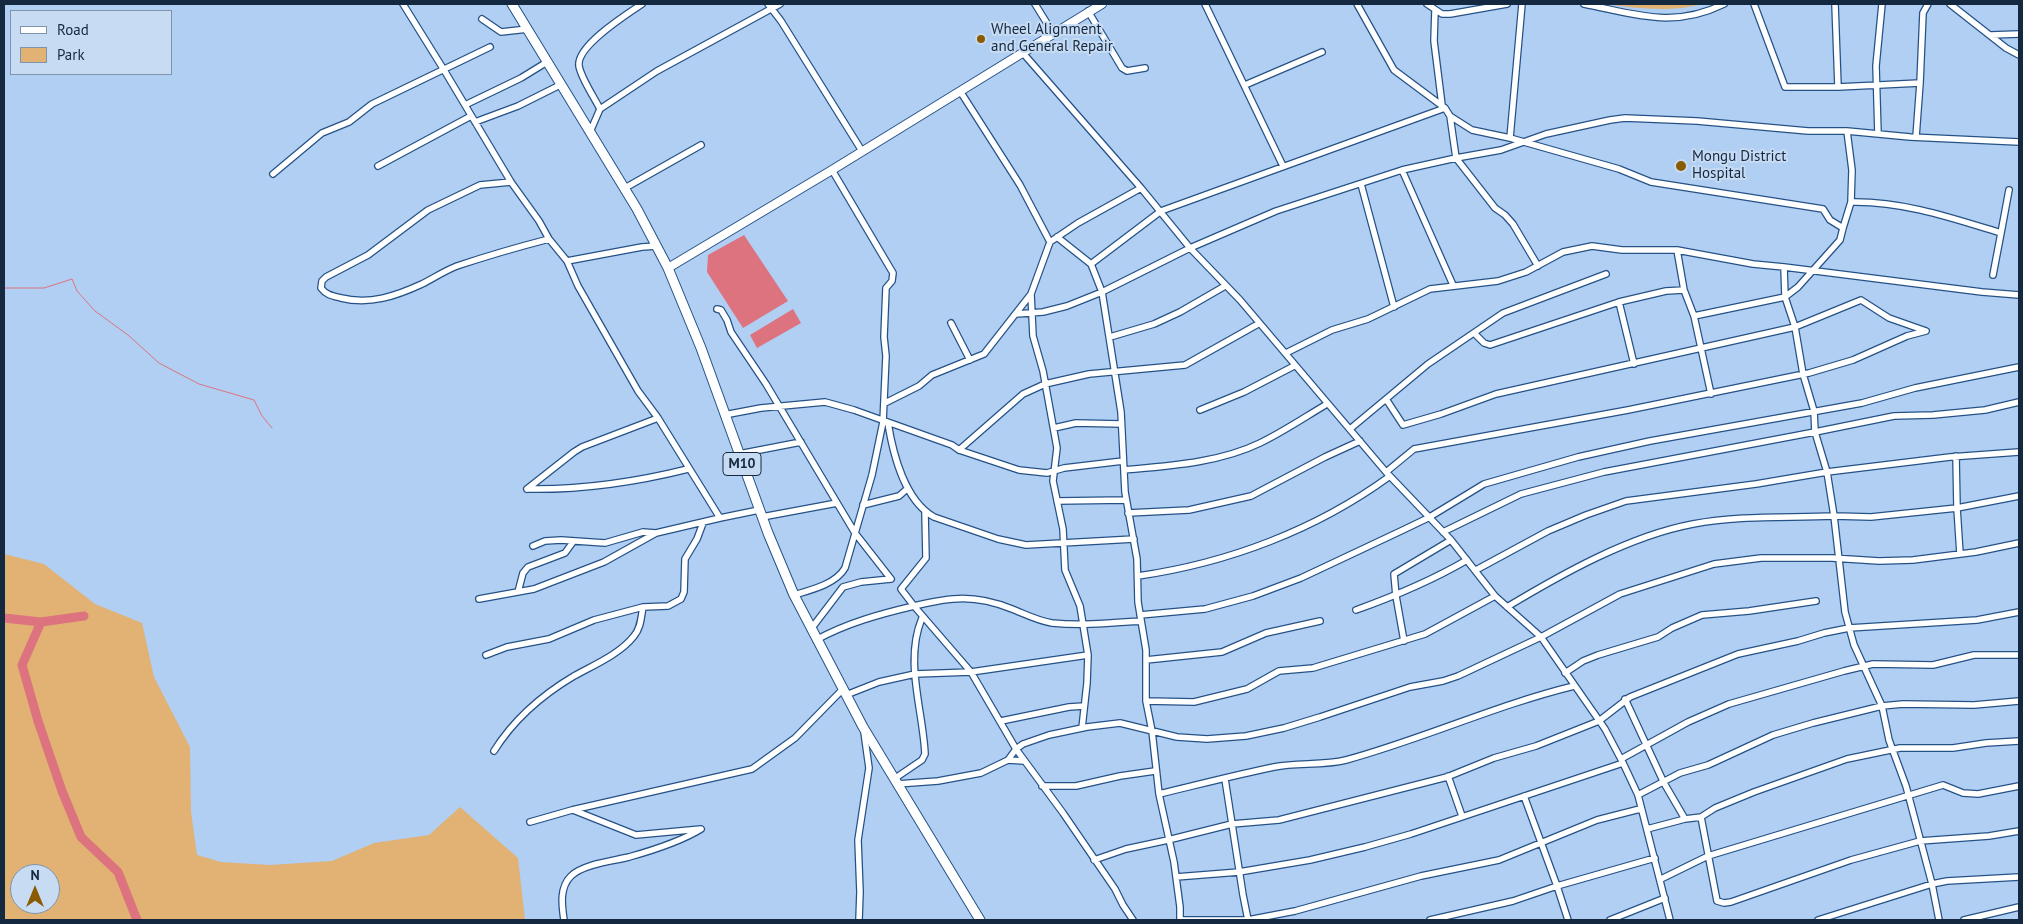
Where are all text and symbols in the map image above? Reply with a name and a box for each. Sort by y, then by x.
legend [10,10,172,75]
text: Road [57,20,89,39]
place label: Wheel Alignment and General Repair [991,21,1113,56]
marker: Wheel Alignment and General Repair [975,33,987,45]
text: Park [57,45,85,64]
place label: Mongu District Hospital [1692,148,1786,183]
marker: Mongu District Hospital [1674,159,1688,173]
road number: M10 [723,452,761,476]
north arrow [10,864,60,914]
text: N [30,866,40,884]

